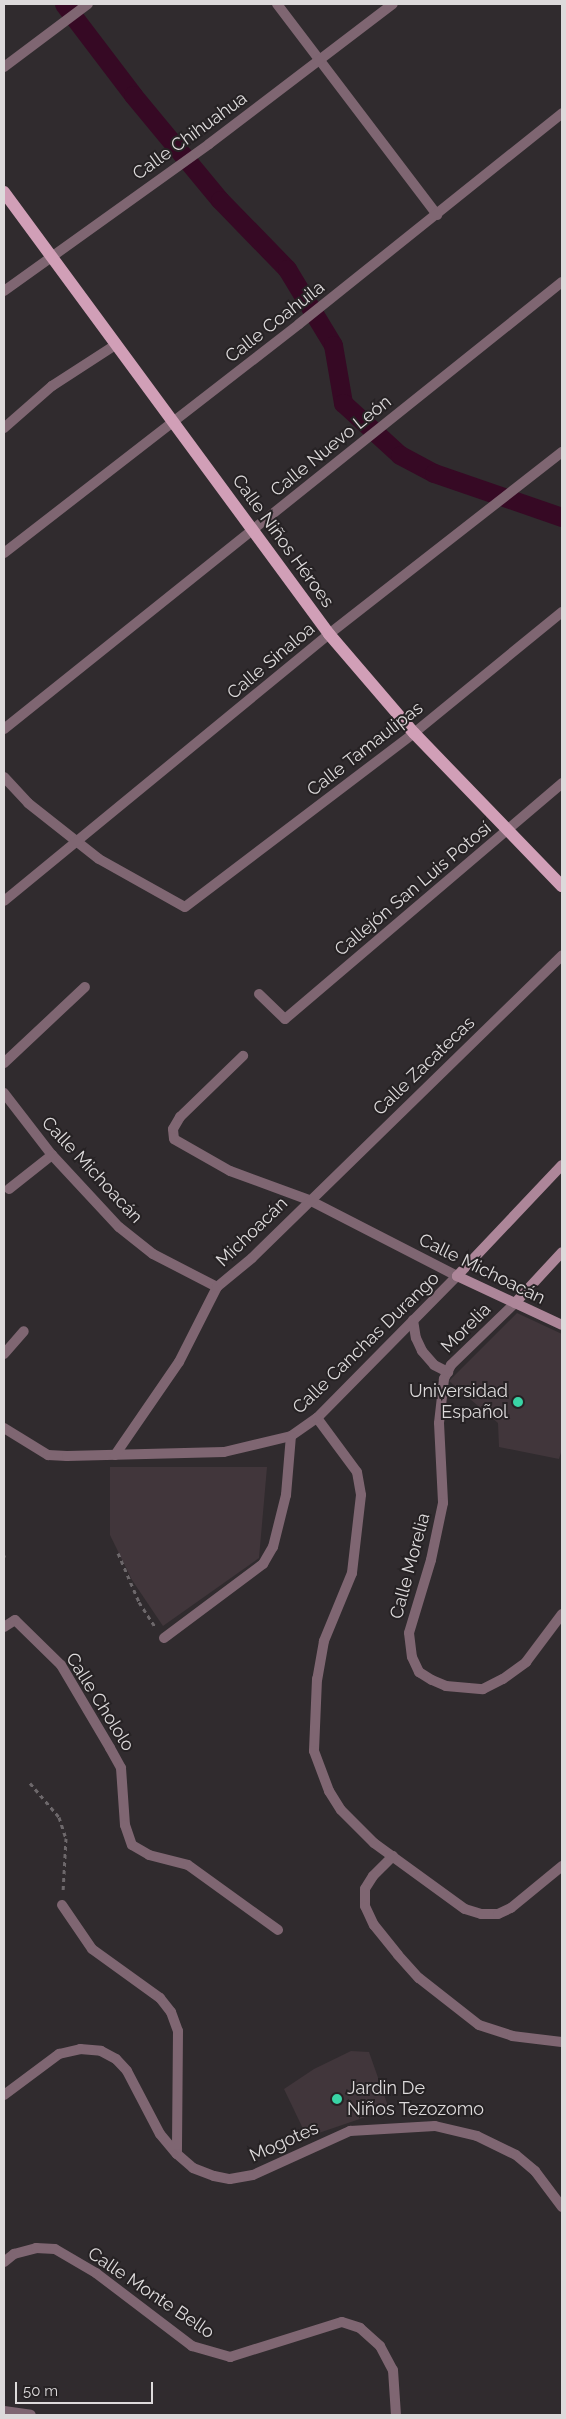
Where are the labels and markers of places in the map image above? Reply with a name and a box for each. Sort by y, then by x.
place label: Universidad Español [409,1381,508,1424]
marker: Universidad Español [512,1396,524,1408]
place label: Jardin De Niños Tezozomo [347,2078,484,2120]
marker: Jardin De Niños Tezozomo [331,2093,343,2105]

